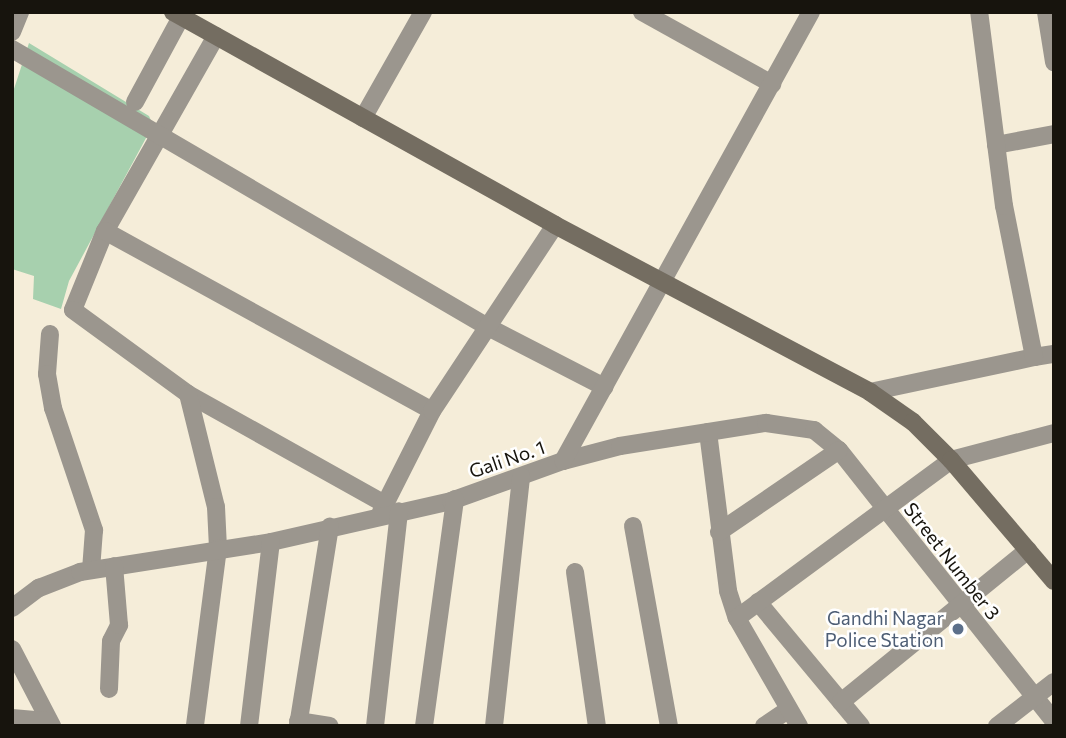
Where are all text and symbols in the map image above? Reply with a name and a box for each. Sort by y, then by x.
street label: Gali No. 1 [466,435,548,483]
street label: Street Number 3 [899,498,1005,624]
place label: Gandhi Nagar Police Station [825,607,944,651]
marker: Gandhi Nagar Police Station [950,621,966,637]

